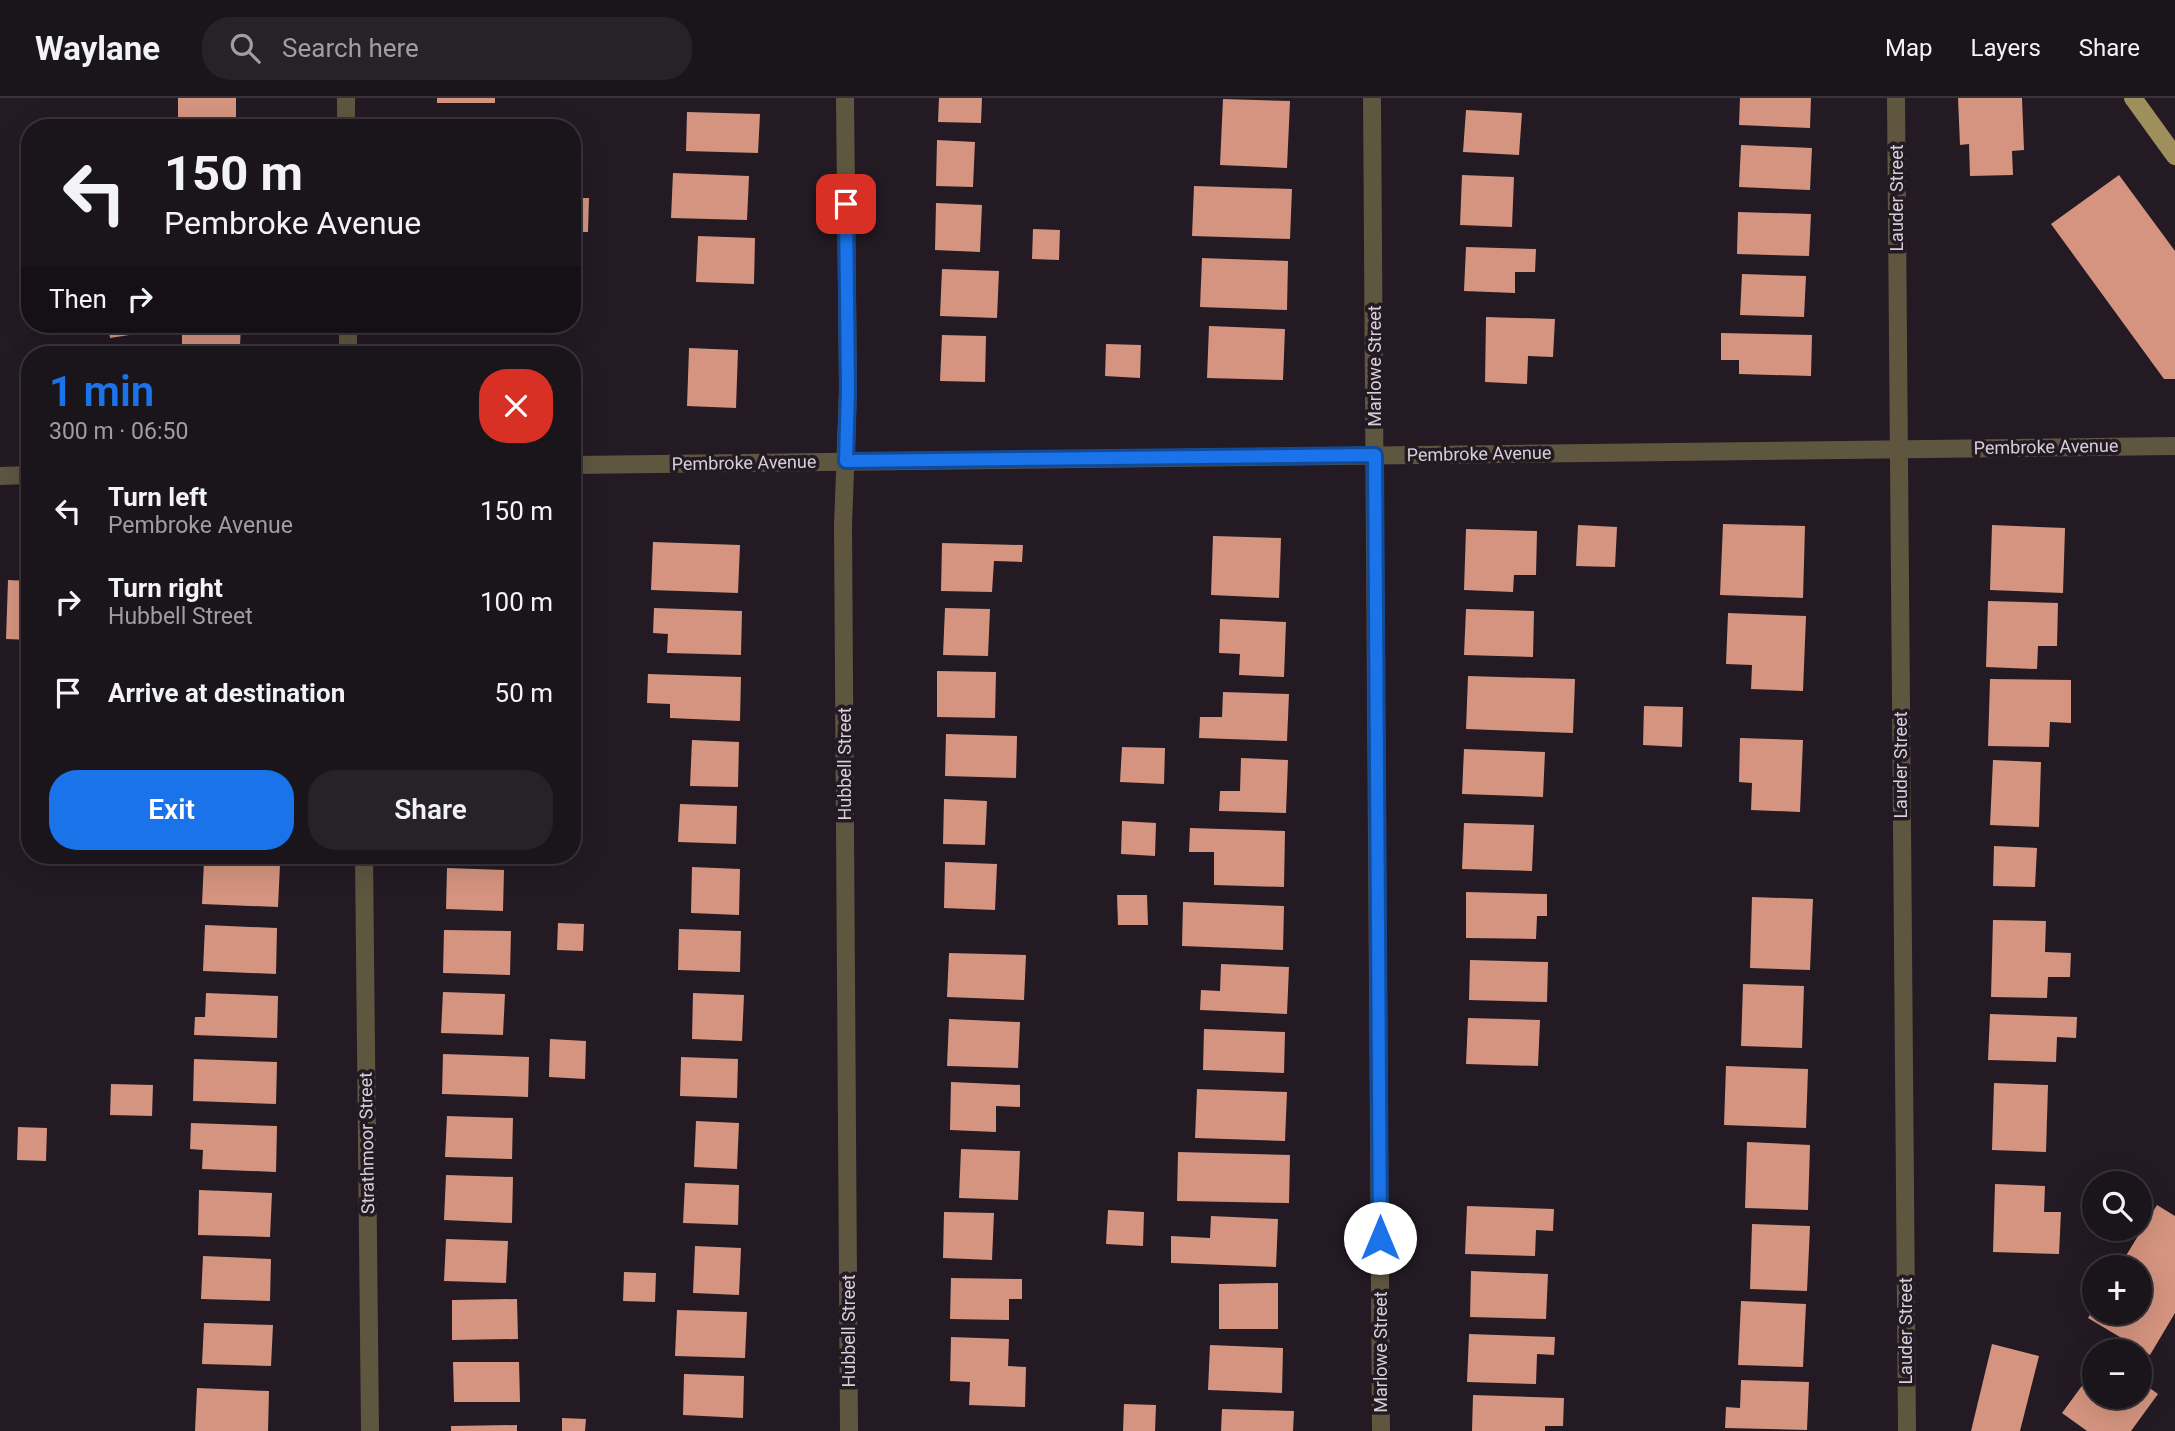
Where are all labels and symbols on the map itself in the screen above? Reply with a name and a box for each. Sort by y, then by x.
street label: Lauder Street [1886,144,1907,252]
pin [816,174,876,234]
street label: Marlowe Street [1364,305,1385,427]
street label: Pembroke Avenue [1973,435,2119,458]
street label: Pembroke Avenue [1406,442,1552,465]
street label: Pembroke Avenue [671,451,817,474]
street label: Hubbell Street [834,707,855,821]
street label: Lauder Street [1890,711,1911,819]
street label: Strathmoor Street [355,1072,378,1214]
position arrow [1343,1201,1417,1275]
street label: Hubbell Street [838,1274,859,1388]
street label: Lauder Street [1895,1277,1916,1385]
street label: Marlowe Street [1370,1291,1391,1413]

